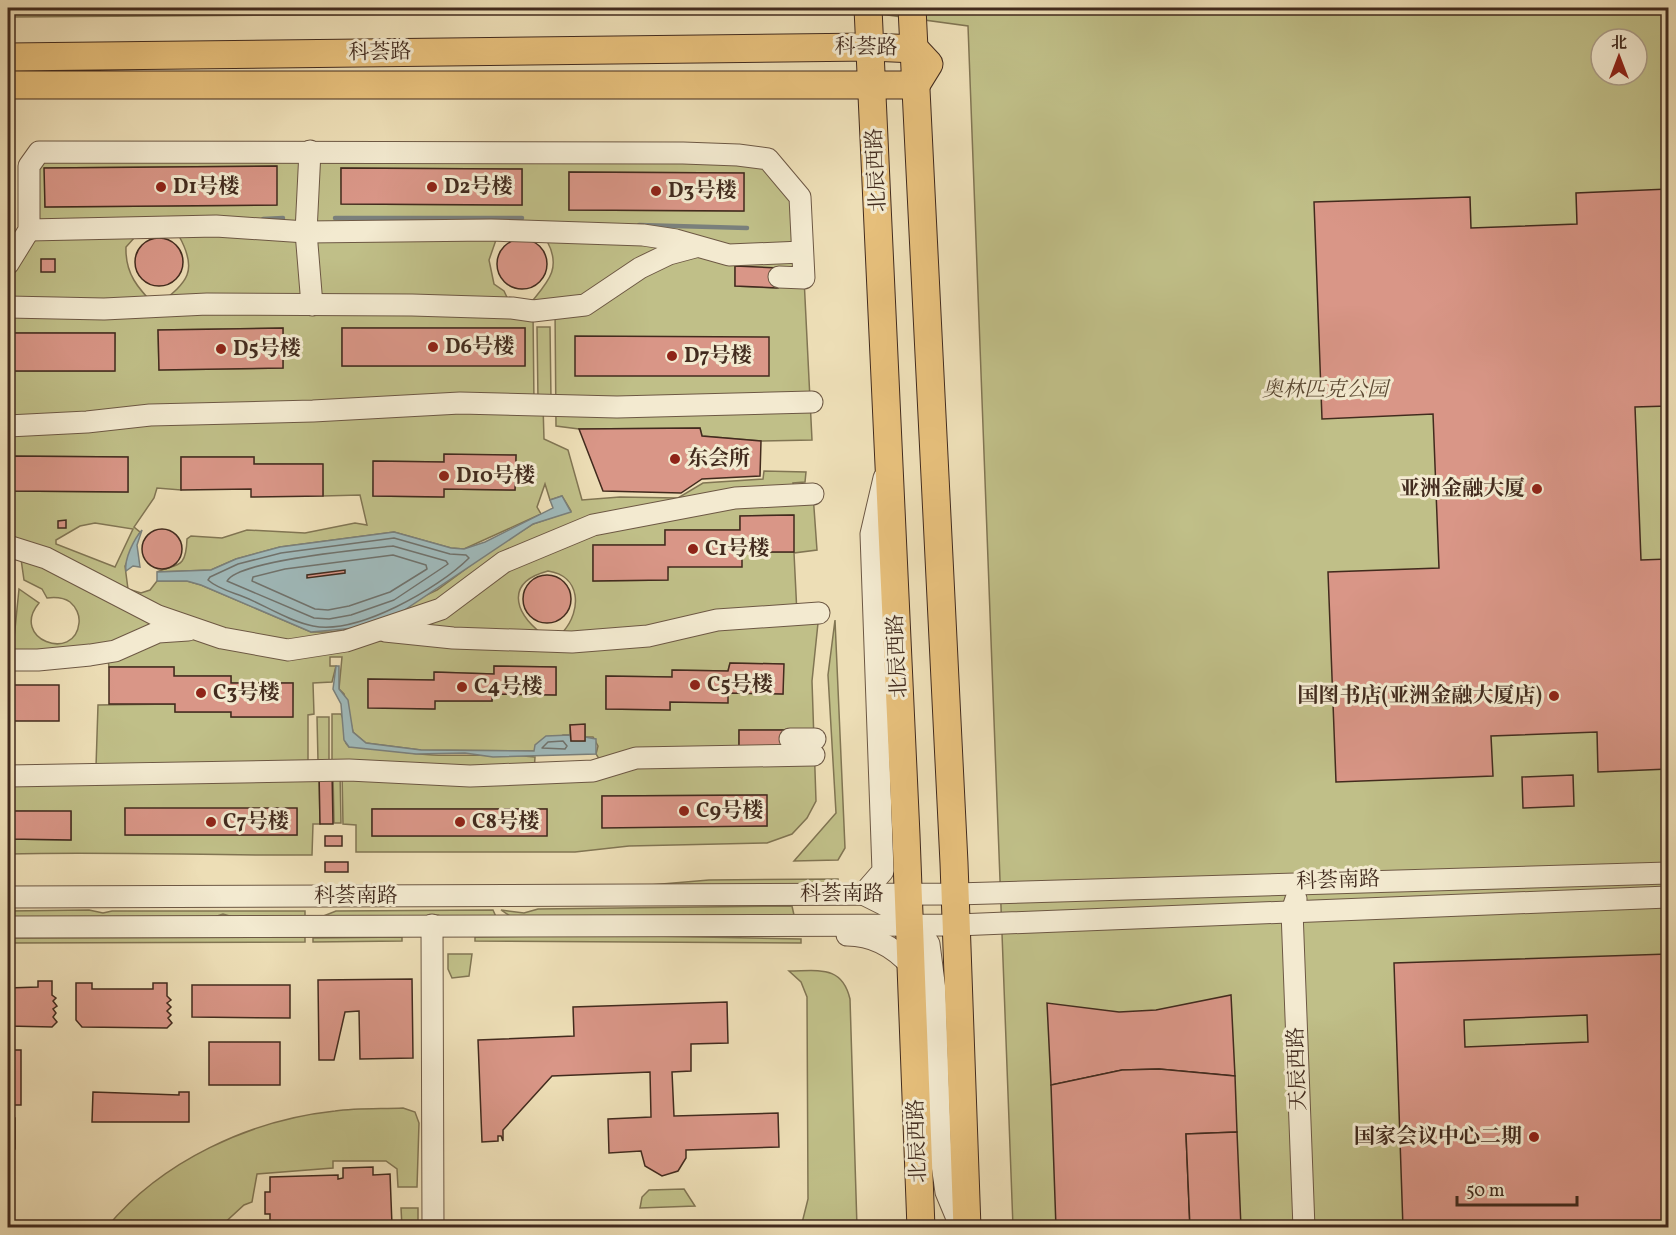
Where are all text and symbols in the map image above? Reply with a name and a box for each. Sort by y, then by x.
north arrow [1589,27,1649,87]
street label: 科荟路 [834,33,898,63]
text: 北 [1611,33,1627,55]
street label: 科荟路 [348,38,412,68]
street label: 北辰西路 [860,127,894,213]
place label: D1号楼 [173,173,239,202]
place label: D2号楼 [444,173,512,202]
place label: D3号楼 [668,177,736,206]
marker: D1号楼 [154,180,168,194]
marker: D2号楼 [425,180,439,194]
marker: D3号楼 [649,184,663,198]
place label: D6号楼 [445,333,514,362]
place label: D5号楼 [233,335,301,364]
marker: D6号楼 [426,340,440,354]
marker: D5号楼 [214,342,228,356]
place label: D7号楼 [684,342,751,371]
marker: D7号楼 [665,349,679,363]
park label: 奥林匹克公园 [1262,376,1391,405]
place label: 东会所 [687,445,750,474]
marker: 东会所 [668,452,682,466]
place label: D10号楼 [456,462,535,491]
marker: D10号楼 [437,469,451,483]
place label: 亚洲金融大厦 [1399,475,1525,504]
marker: 亚洲金融大厦 [1530,482,1544,496]
place label: C1号楼 [705,535,769,564]
marker: C1号楼 [686,542,700,556]
street label: 北辰西路 [881,613,915,699]
place label: C5号楼 [707,671,773,700]
place label: C4号楼 [474,673,542,702]
marker: C5号楼 [688,678,702,692]
place label: C3号楼 [213,679,279,708]
marker: C4号楼 [455,680,469,694]
place label: 国图书店(亚洲金融大厦店) [1297,682,1542,711]
marker: C3号楼 [194,686,208,700]
marker: 国图书店(亚洲金融大厦店) [1547,689,1561,703]
place label: C9号楼 [696,797,763,826]
marker: C9号楼 [677,804,691,818]
place label: C7号楼 [223,808,289,837]
place label: C8号楼 [472,808,539,837]
marker: C7号楼 [204,815,218,829]
marker: C8号楼 [453,815,467,829]
street label: 科荟南路 [1296,865,1380,897]
street label: 科荟南路 [800,880,884,909]
street label: 科荟南路 [314,882,398,911]
street label: 天辰西路 [1282,1027,1314,1111]
street label: 北辰西路 [902,1099,934,1183]
place label: 国家会议中心二期 [1354,1123,1522,1152]
marker: 国家会议中心二期 [1527,1130,1541,1144]
scale bar [1457,1169,1577,1207]
text: 50 m [1466,1179,1505,1204]

